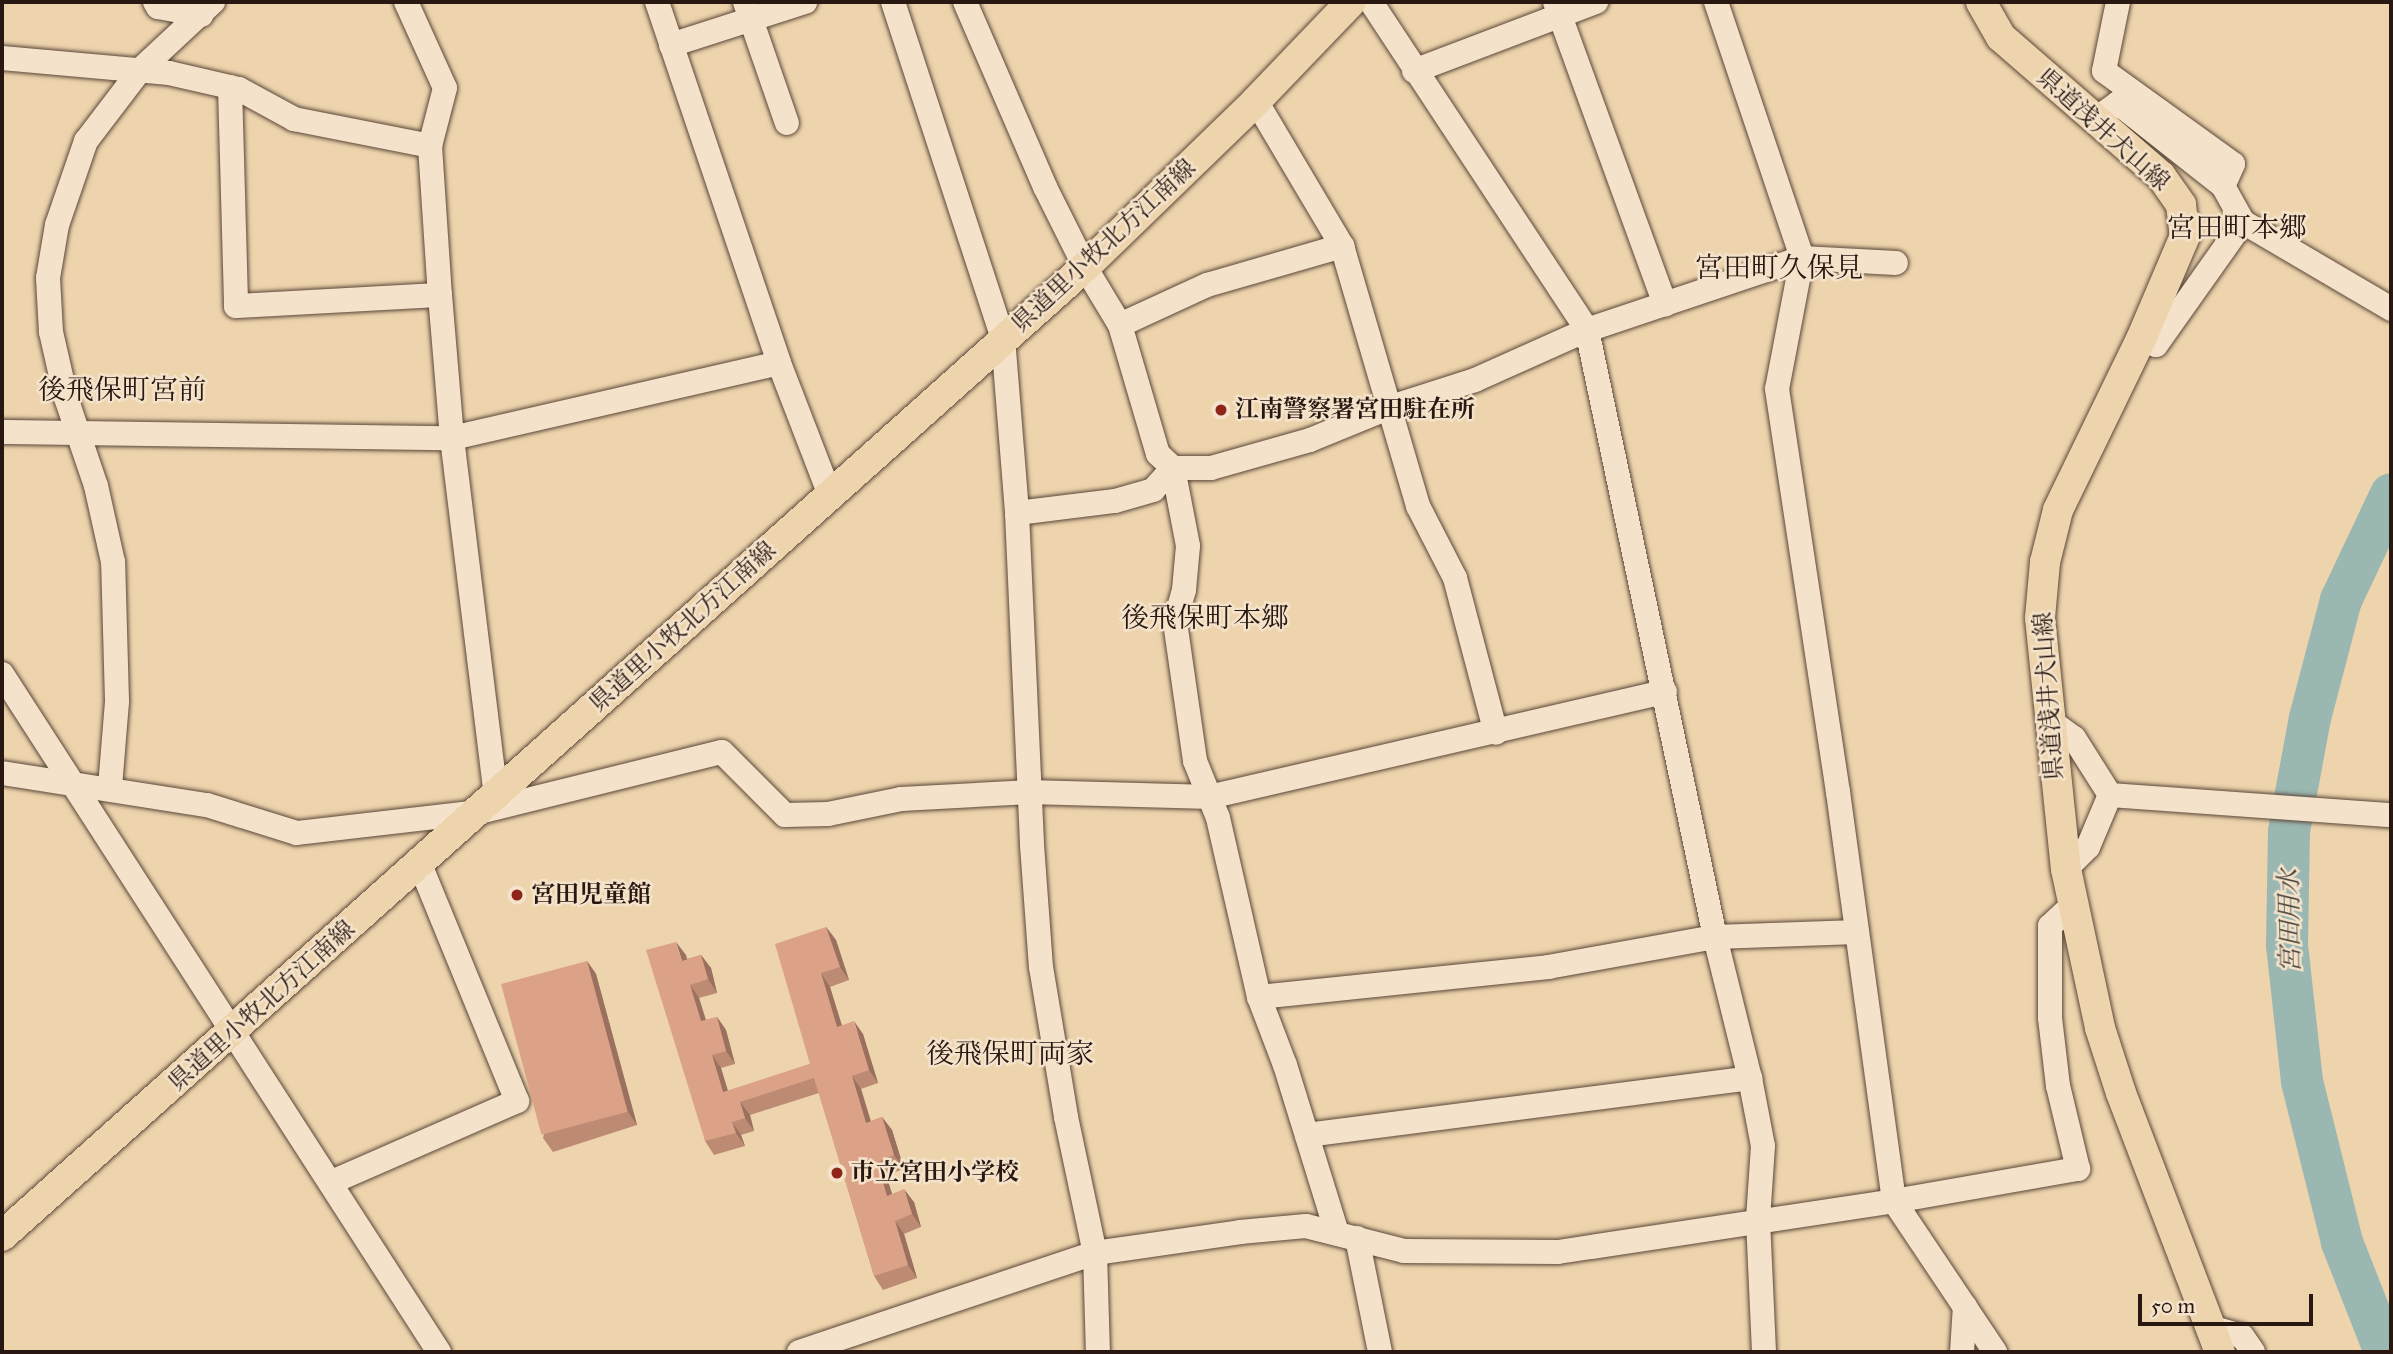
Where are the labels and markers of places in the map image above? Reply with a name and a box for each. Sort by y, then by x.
place label: 江南警察署宮田駐在所 [1235,396,1475,424]
marker: 江南警察署宮田駐在所 [1213,402,1229,418]
place label: 宮田児童館 [531,881,651,909]
marker: 宮田児童館 [509,887,525,903]
place label: 市立宮田小学校 [851,1159,1019,1187]
marker: 市立宮田小学校 [829,1165,845,1181]

